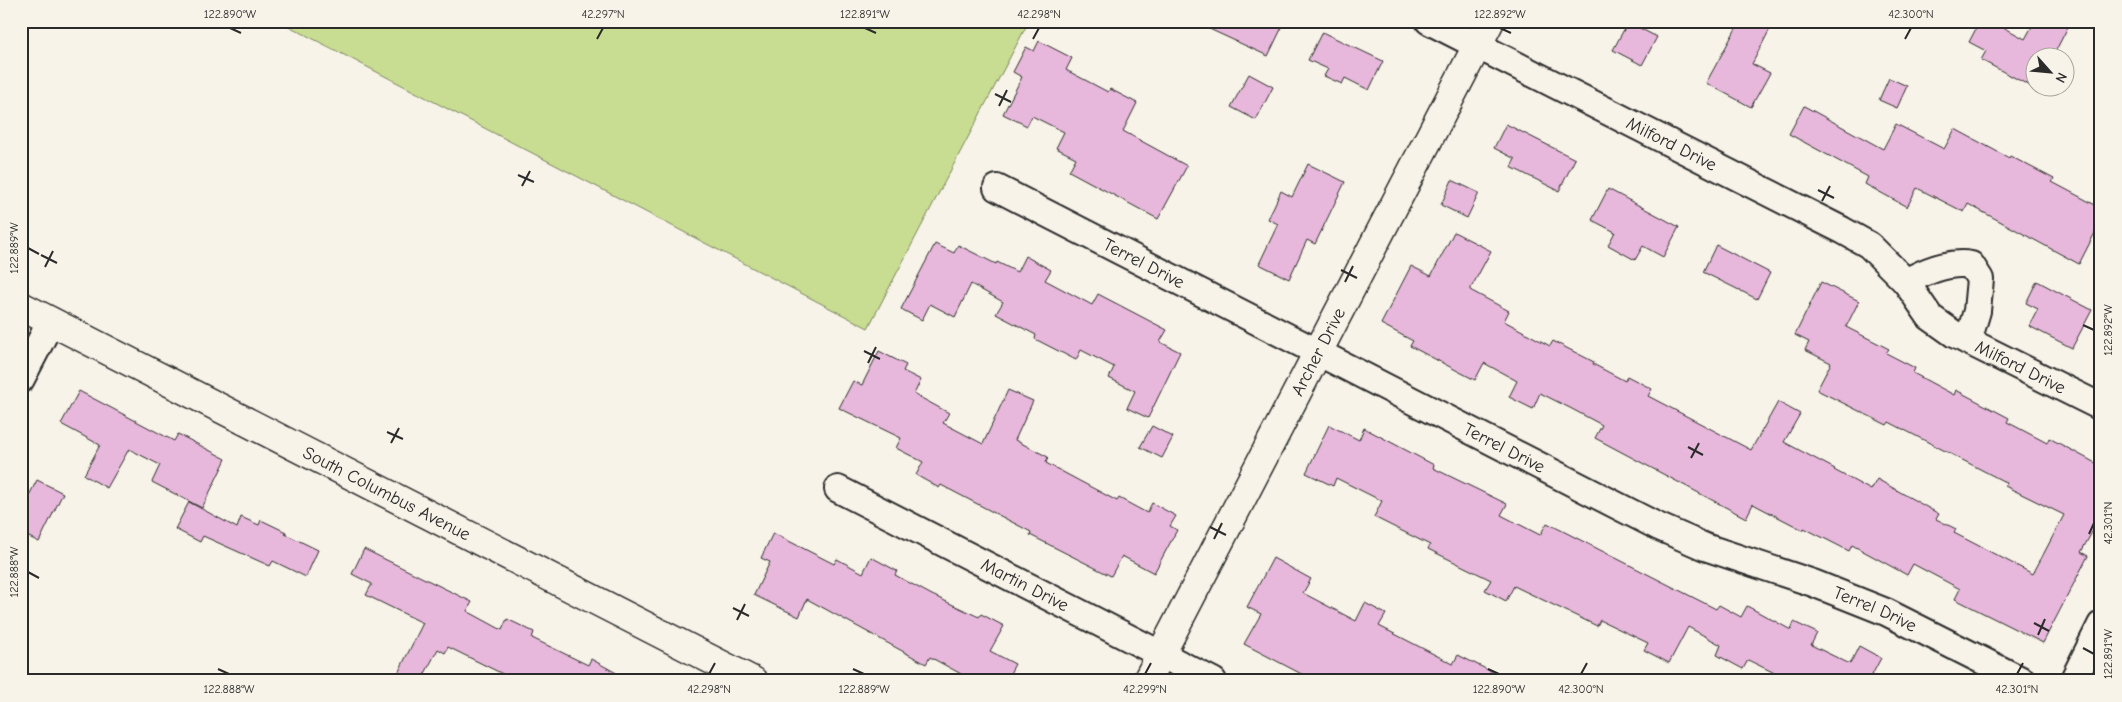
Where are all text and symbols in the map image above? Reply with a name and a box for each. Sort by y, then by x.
text: 122.890°W [204,7,257,21]
text: 42.297°N [581,7,625,21]
text: 122.891°W [840,7,891,21]
text: 42.298°N [1017,7,1061,21]
text: 122.892°W [1474,7,1526,21]
text: 42.300°N [1888,7,1934,21]
north arrow [2024,48,2074,98]
text: N [2051,70,2071,86]
street label: Milford Drive [1623,112,1720,175]
text: 122.889°W [7,222,21,274]
street label: Terrel Drive [1100,234,1188,293]
street label: Archer Drive [1287,304,1350,399]
text: 122.892°W [2101,304,2115,356]
street label: Milford Drive [1972,336,2069,398]
street label: Terrel Drive [1460,418,1549,477]
street label: South Columbus Avenue [300,442,474,545]
text: 42.301°N [2101,502,2115,544]
text: 122.888°W [7,546,21,598]
street label: Martin Drive [978,554,1072,616]
street label: Terrel Drive [1830,582,1920,636]
text: 122.891°W [2101,628,2115,679]
text: 122.888°W [203,682,255,696]
text: 42.298°N [687,682,731,696]
text: 122.889°W [838,682,890,696]
text: 42.299°N [1123,682,1167,696]
text: 122.890°W [1473,682,1526,696]
text: 42.300°N [1558,682,1604,696]
text: 42.301°N [1996,682,2038,696]

